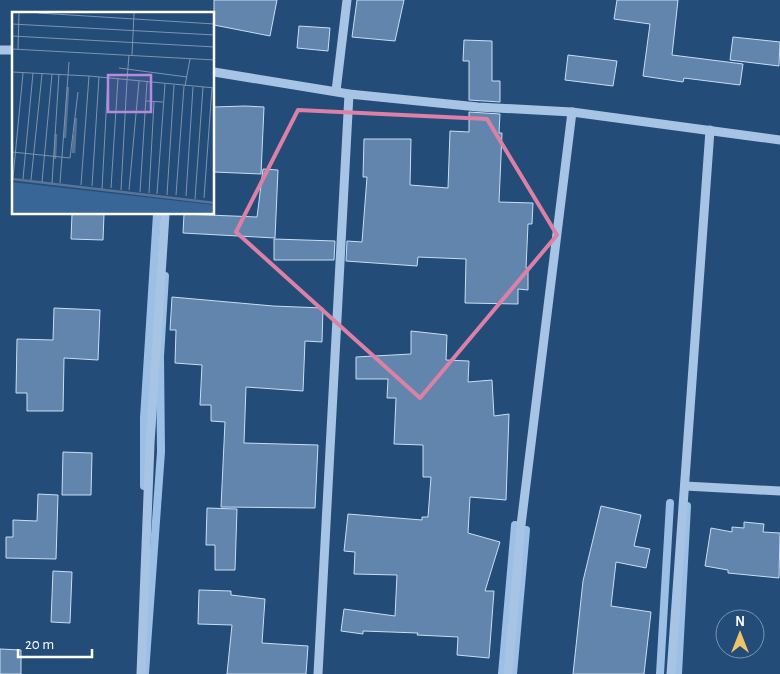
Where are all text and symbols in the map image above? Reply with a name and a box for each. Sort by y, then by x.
inset map [12,12,215,215]
north arrow [715,609,765,659]
text: N [735,615,745,629]
scale bar [18,626,91,658]
text: 20 m [25,637,54,652]

